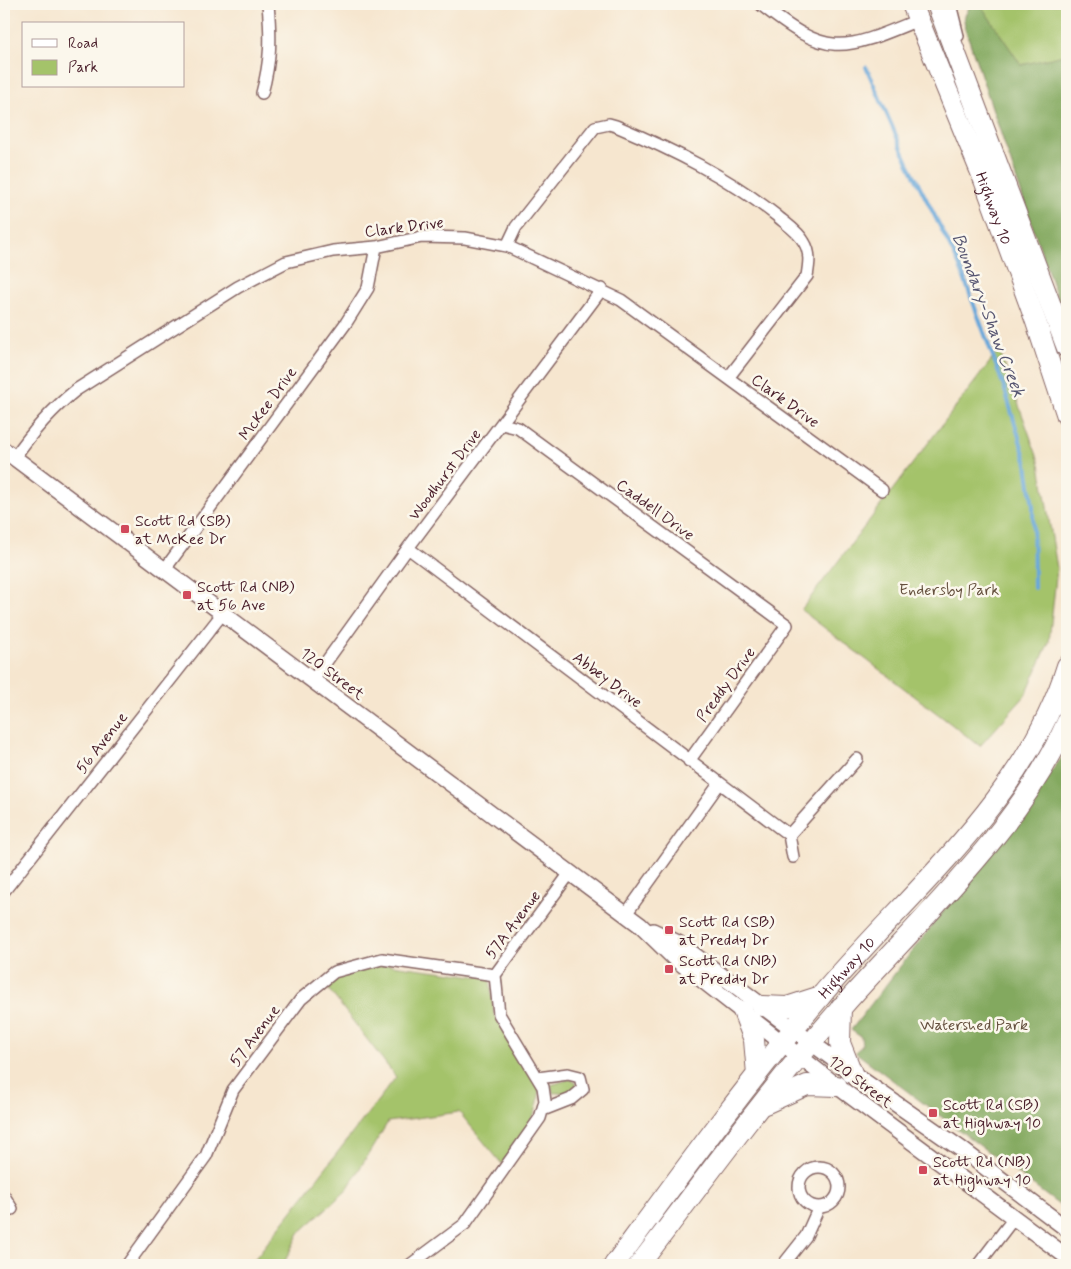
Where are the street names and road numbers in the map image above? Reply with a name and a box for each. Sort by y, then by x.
street label: Highway 10 [970,169,1016,248]
street label: Clark Drive [363,212,445,243]
street label: McKee Drive [234,363,302,445]
street label: Clark Drive [747,369,823,433]
street label: Woodhurst Drive [404,425,486,525]
street label: Caddell Drive [612,475,698,546]
street label: 120 Street [296,643,369,706]
street label: Preddy Drive [692,643,760,727]
street label: Abbey Drive [568,647,646,713]
street label: 56 Avenue [71,708,133,778]
street label: 57A Avenue [481,886,546,963]
street label: Highway 10 [814,933,881,1004]
street label: 57 Avenue [225,1001,285,1071]
street label: 120 Street [824,1051,897,1114]

